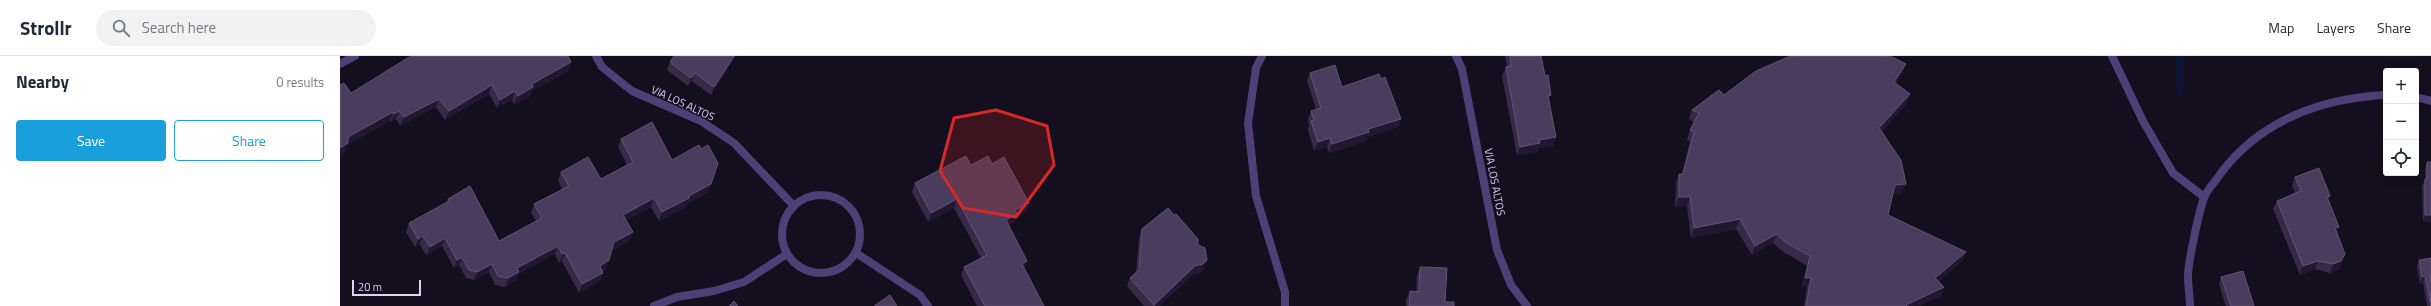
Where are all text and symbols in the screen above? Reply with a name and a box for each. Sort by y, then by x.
search box [96,10,376,46]
text: Strollr [20,13,72,42]
text: Search here [142,16,216,39]
icon: search [110,17,132,39]
text: Map [2268,17,2294,38]
text: Layers [2316,17,2355,38]
text: Share [2377,17,2411,38]
map controls [2383,68,2419,176]
button: + [2383,68,2419,104]
text: Nearby [16,69,69,95]
text: 0 results [276,72,324,92]
street label: VIA LOS ALTOS [649,81,717,125]
button: − [2383,104,2419,140]
button: Save [16,120,166,161]
button: Share [174,120,324,161]
button: locate [2383,140,2419,176]
street label: VIA LOS ALTOS [1481,147,1509,217]
scale bar [352,278,421,297]
text: 20 m [358,279,382,295]

